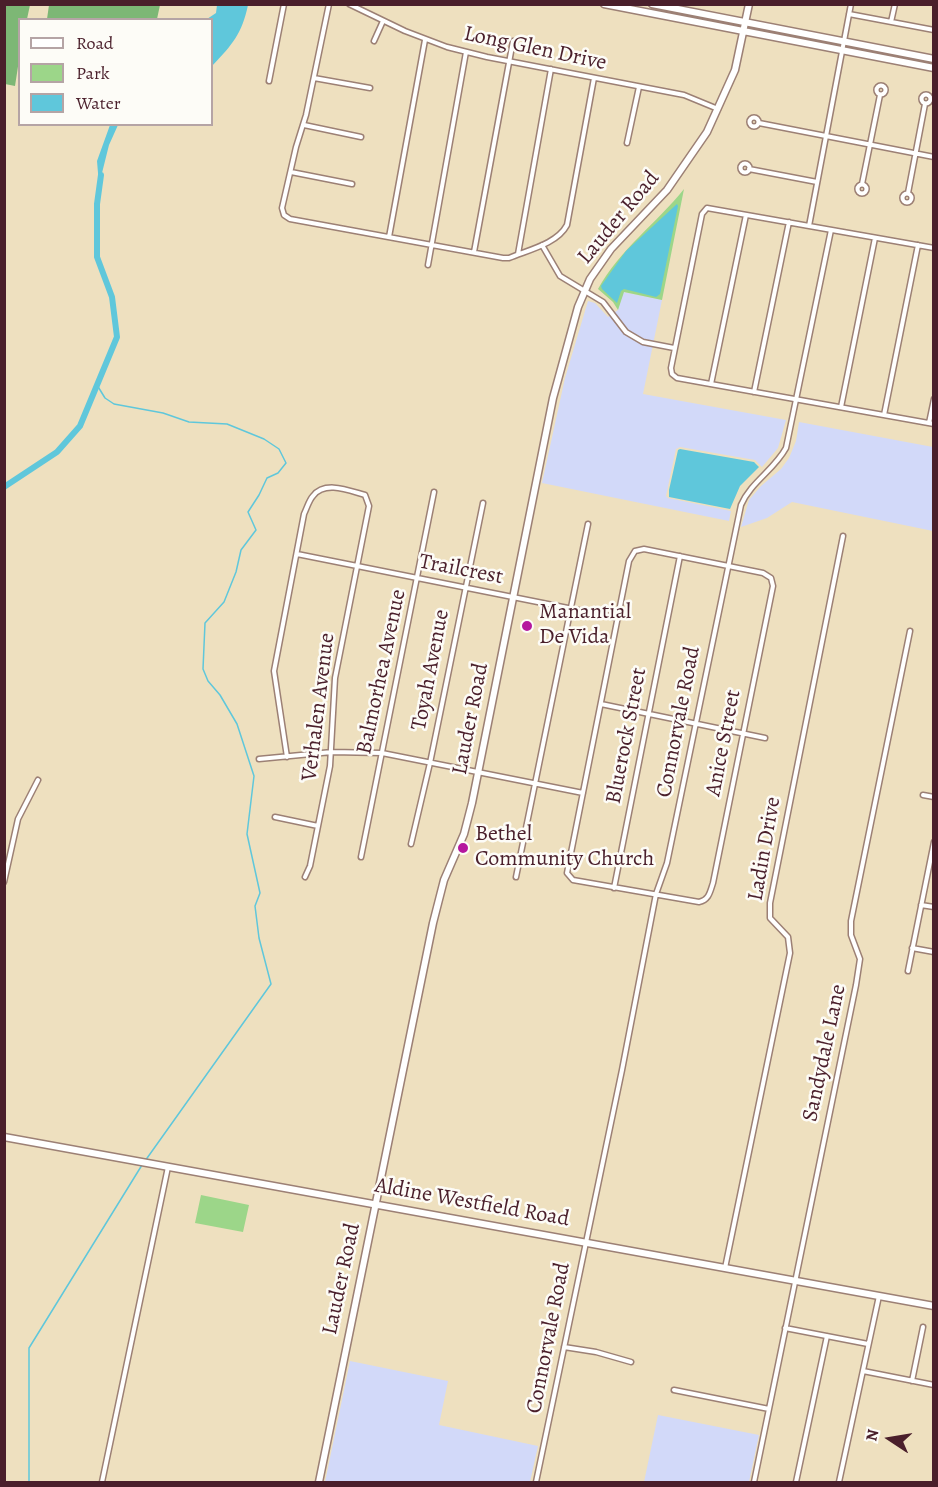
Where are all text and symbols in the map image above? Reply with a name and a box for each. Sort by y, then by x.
legend [18,18,213,126]
street label: Long Glen Drive [461,21,609,77]
text: Road [76,31,113,55]
text: Park [76,61,110,85]
text: Water [76,91,121,115]
street label: Lauder Road [572,166,666,270]
street label: Trailcrest [417,549,505,591]
street label: Balmorhea Avenue [352,587,412,757]
place label: Manantial De Vida [539,600,631,652]
street label: Toyah Avenue [406,607,456,733]
marker: Manantial De Vida [520,619,534,633]
street label: Verhalen Avenue [297,631,341,783]
street label: Connorvale Road [651,644,707,800]
street label: Lauder Road [447,661,495,777]
street label: Bluerock Street [601,666,653,806]
street label: Anice Street [701,687,747,799]
street label: Ladin Drive [743,795,787,903]
place label: Bethel Community Church [475,822,654,873]
marker: Bethel Community Church [456,841,470,855]
street label: Sandydale Lane [798,982,852,1124]
street label: Aldine Westfield Road [373,1173,571,1233]
street label: Lauder Road [317,1221,367,1337]
street label: Connorvale Road [521,1260,577,1416]
north arrow [860,1409,920,1469]
text: N [860,1427,884,1443]

